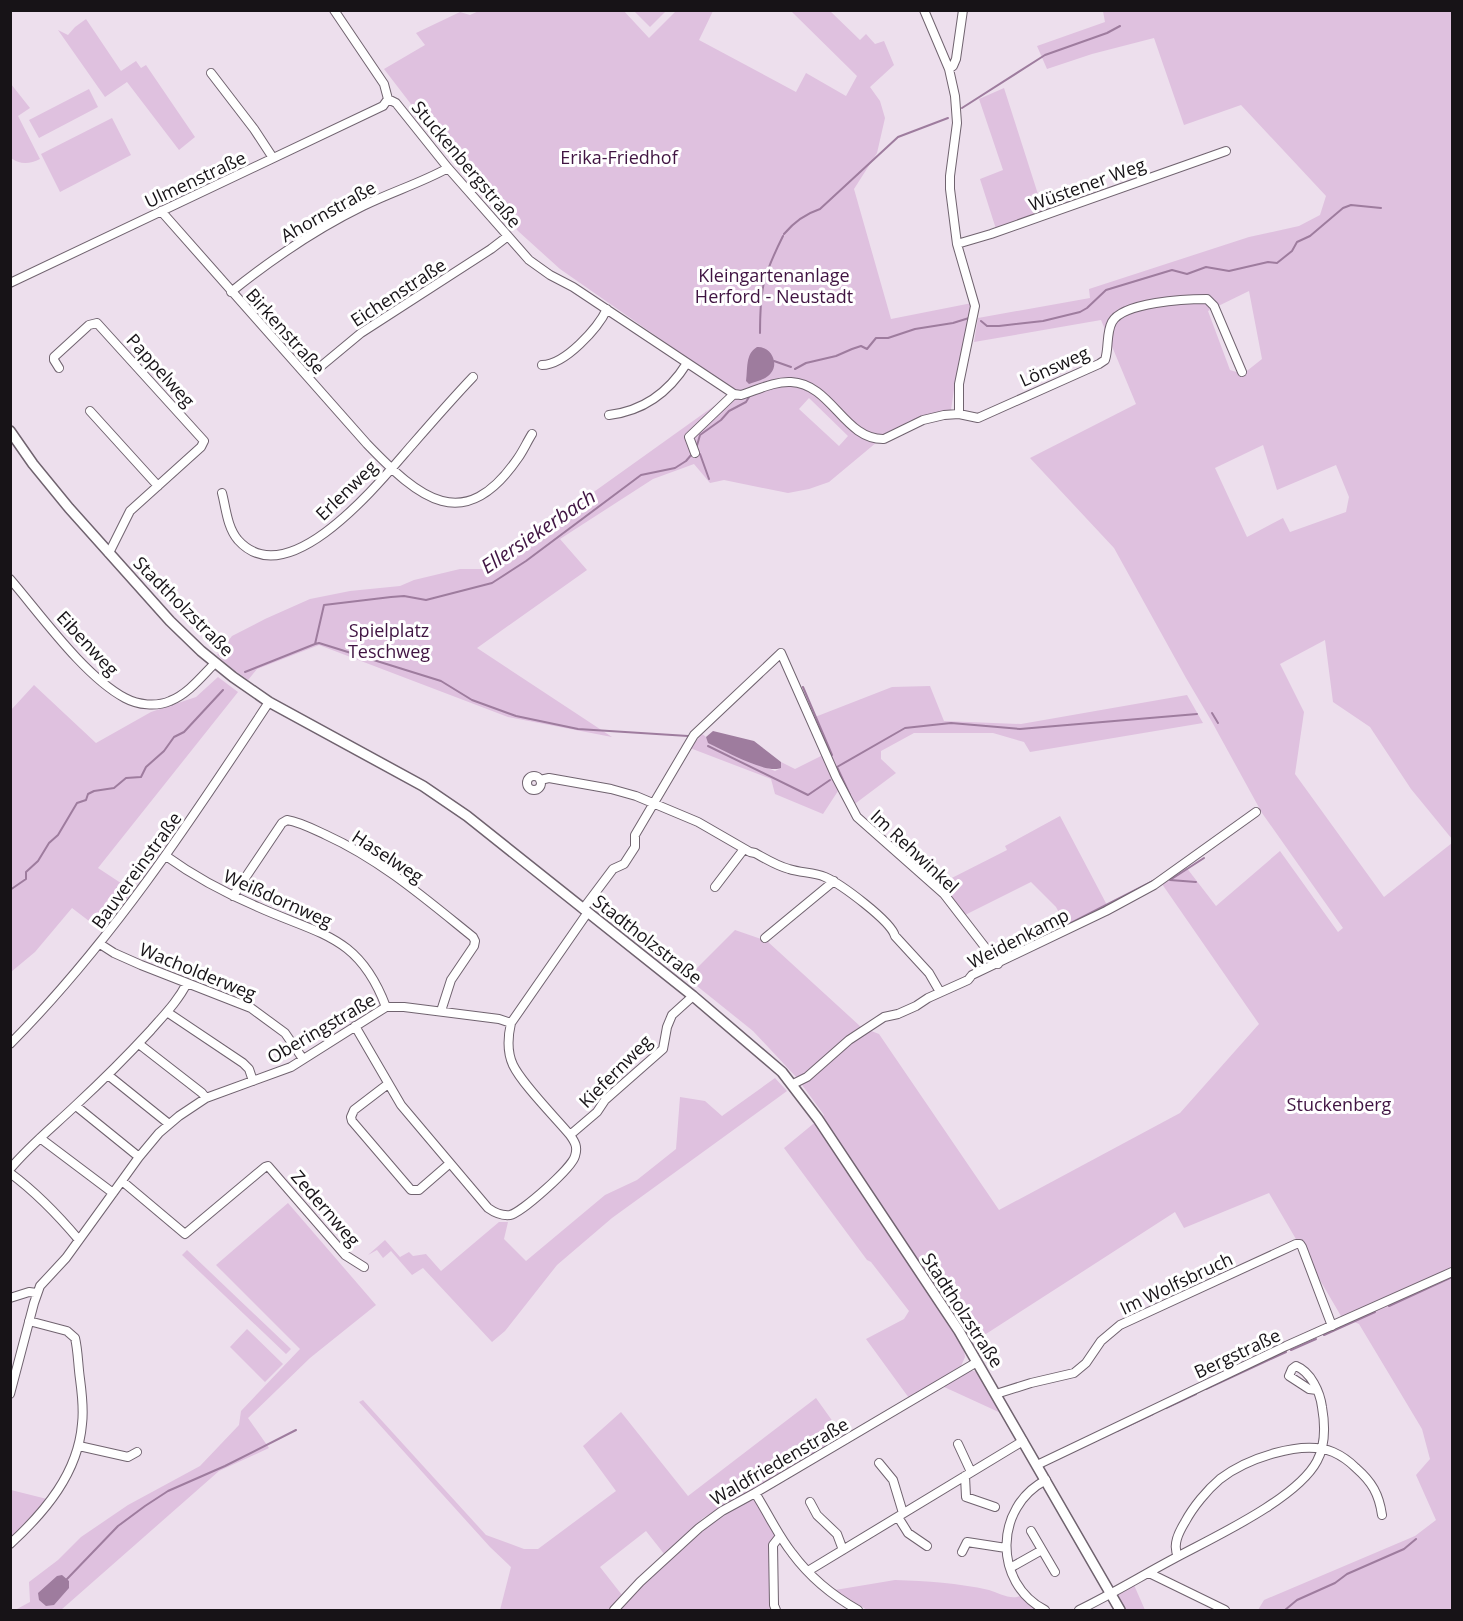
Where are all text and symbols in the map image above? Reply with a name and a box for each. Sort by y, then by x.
street label: Stuckenbergstraße [407,96,527,232]
street label: Ulmenstraße [140,145,250,213]
park label: Erika-Friedhof [560,145,679,169]
street label: Wüstener Weg [1025,152,1149,216]
street label: Ahornstraße [276,175,380,247]
street label: Eichenstraße [346,252,450,332]
park label: Kleingartenanlage Herford - Neustadt [695,263,853,308]
street label: Birkenstraße [241,283,331,379]
street label: Pappelweg [122,328,201,412]
street label: Lönsweg [1015,340,1093,392]
street label: Erlenweg [310,455,382,525]
water label: Ellersiekerbach [475,483,601,579]
street label: Stadtholzstraße [129,551,239,661]
street label: Eibenweg [52,605,124,681]
park label: Spielplatz Teschweg [348,618,430,663]
street label: Im Rehwinkel [866,804,964,898]
street label: Bauvereinstraße [86,807,186,933]
street label: Haselweg [348,824,428,888]
street label: Weißdornweg [220,863,336,933]
street label: Stadtholzstraße [589,889,707,989]
street label: Weidenkamp [963,902,1073,974]
street label: Wacholderweg [136,937,260,1005]
street label: Oberingstraße [262,987,380,1069]
street label: Kiefernweg [573,1029,657,1113]
park label: Stuckenberg [1287,1092,1392,1116]
street label: Zedernweg [286,1165,366,1251]
street label: Im Wolfsbruch [1116,1246,1236,1320]
street label: Stadtholzstraße [917,1248,1009,1372]
street label: Bergstraße [1190,1323,1284,1383]
street label: Waldfriedenstraße [705,1412,853,1510]

